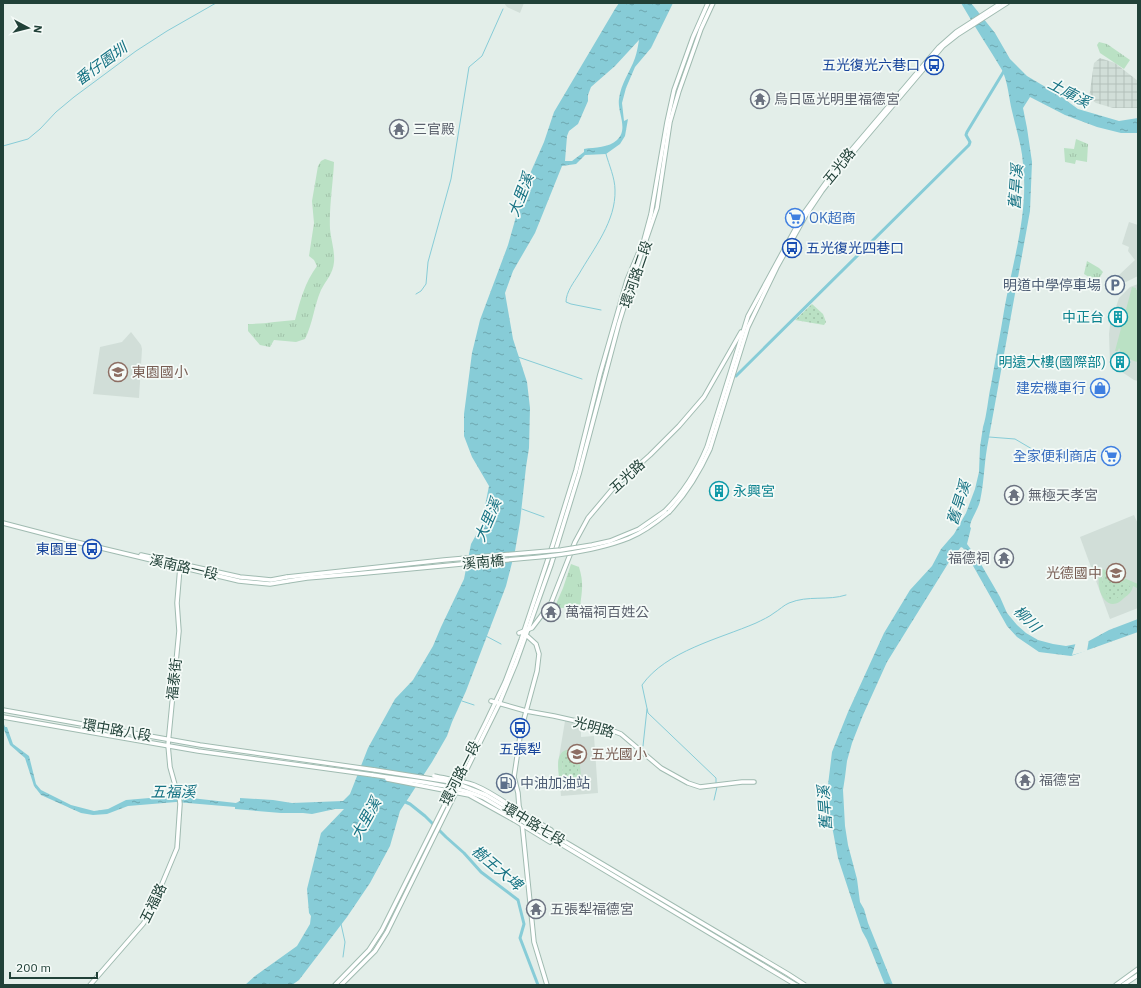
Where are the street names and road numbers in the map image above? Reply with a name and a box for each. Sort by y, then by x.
street label: 五光路 [819,144,859,188]
street label: 環河路二段 [616,238,656,310]
street label: 五光路 [606,455,648,497]
street label: 溪南路一段 [148,550,220,584]
street label: 溪南橋 [461,551,505,573]
street label: 福泰街 [163,657,185,701]
street label: 光明路 [571,713,617,741]
street label: 環中路八段 [81,715,153,745]
street label: 環河路一段 [436,738,484,808]
street label: 環中路七段 [499,798,569,850]
street label: 五福路 [136,880,170,926]

